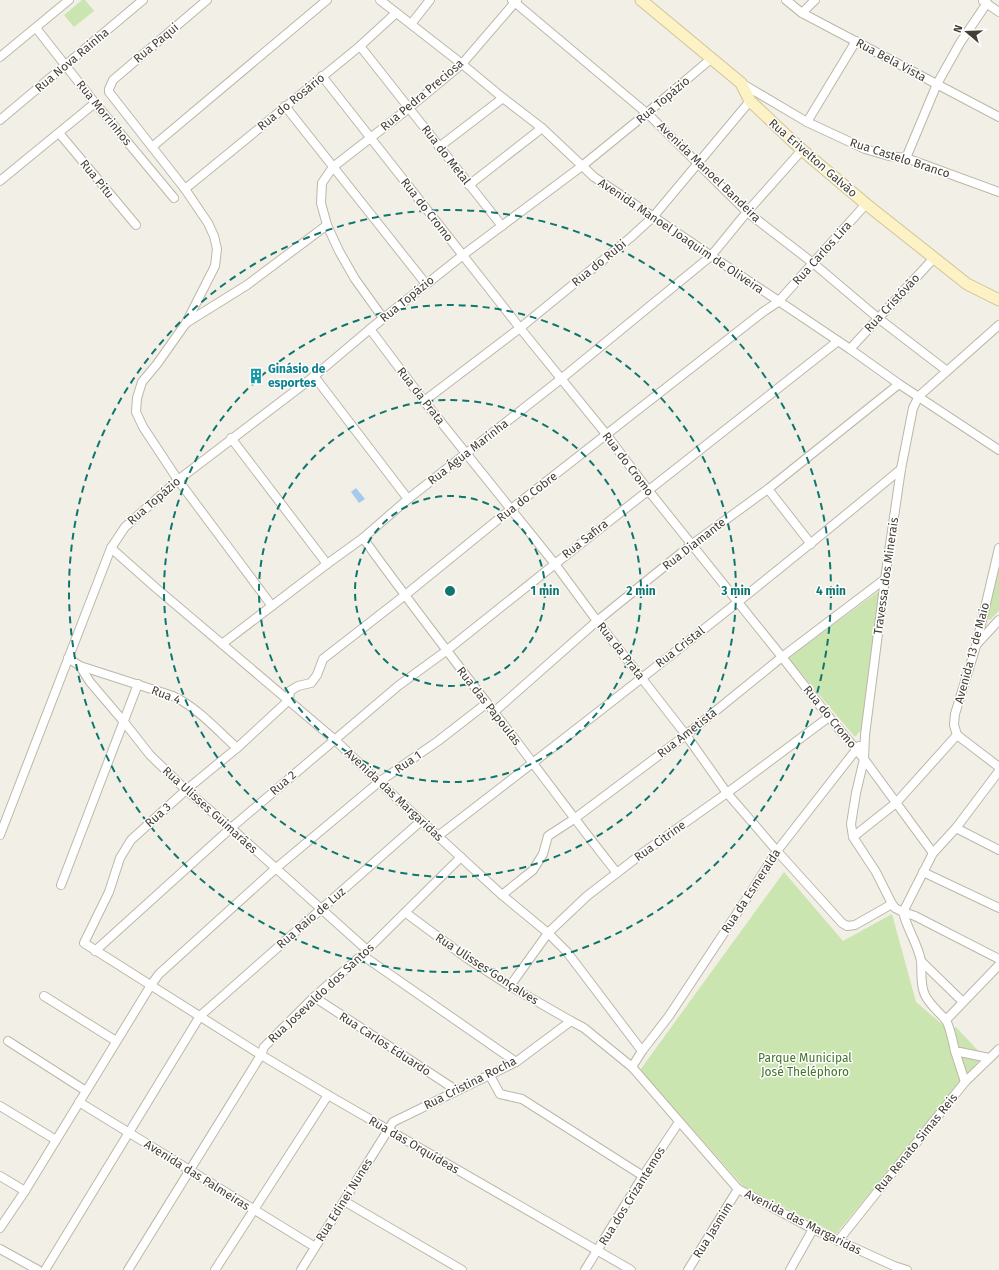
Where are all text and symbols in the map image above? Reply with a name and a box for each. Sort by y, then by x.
north arrow [947,12,987,52]
street label: Rua Paqui [131,20,181,66]
text: N [951,23,965,34]
street label: Rua Nova Rainha [32,25,112,95]
street label: Rua Bela Vista [854,36,928,84]
street label: Rua Pedra Preciosa [378,56,466,134]
street label: Rua do Rosário [255,71,327,133]
street label: Rua Topázio [633,74,693,126]
street label: Rua Morrinhos [74,78,135,149]
street label: Rua Erivelton Galvão [766,116,860,200]
street label: Avenida Manoel Bandeira [654,119,764,225]
street label: Rua do Metal [419,123,474,188]
street label: Rua Castelo Branco [848,135,952,181]
street label: Rua Pitu [77,157,117,201]
street label: Avenida Manoel Joaquim de Oliveira [596,175,766,297]
street label: Rua do Cromo [398,176,456,244]
street label: Rua Carlos Lira [790,218,854,288]
street label: Rua do Rubi [569,237,629,289]
street label: Rua Cristóvão [861,271,923,335]
street label: Rua Topázio [377,273,437,325]
place label: Ginásio de esportes [268,362,326,390]
street label: Rua da Prata [394,364,448,428]
building icon: Ginásio de esportes [247,367,265,385]
street label: Rua Água Marinha [424,415,511,488]
street label: Rua do Cromo [599,429,657,499]
street label: Rua do Cobre [494,469,560,525]
street label: Rua Topázio [125,474,183,528]
street label: Rua Diamante [660,515,728,573]
street label: Travessa dos Minerais [871,516,901,636]
street label: Rua Safira [559,517,611,561]
centre of rings [443,584,457,598]
text: 1 min [531,584,559,598]
text: 2 min [626,584,656,598]
text: 3 min [720,584,751,598]
text: 4 min [816,584,846,598]
street label: Avenida 13 de Maio [952,601,992,705]
street label: Rua da Prata [594,619,648,683]
street label: Rua Cristal [653,623,708,670]
street label: Rua das Papoulas [454,664,524,748]
street label: Rua 4 [149,683,183,707]
street label: Rua do Cromo [801,683,859,751]
street label: Rua Ametista [654,705,720,761]
street label: Avenida das Margaridas [342,746,446,844]
street label: Rua 1 [392,748,424,776]
street label: Rua Ulisses Guimarães [160,764,261,857]
street label: Rua 2 [267,768,299,798]
street label: Rua 3 [142,800,174,830]
street label: Rua Citrine [632,818,688,864]
street label: Rua da Esmeralda [719,846,783,936]
street label: Rua Raio de Luz [274,884,348,952]
street label: Rua Ulisses Gonçalves [433,930,542,1008]
street label: Rua Josevaldo dos Santos [265,940,377,1046]
street label: Rua Carlos Eduardo [337,1009,433,1079]
park label: Parque Municipal José Theléphoro [758,1051,852,1079]
street label: Rua Cristina Rocha [421,1054,519,1112]
street label: Rua Renato Simas Reis [872,1090,961,1195]
street label: Rua das Orquídeas [366,1113,462,1177]
street label: Avenida das Palmeiras [142,1137,253,1213]
street label: Rua dos Crizantemos [596,1144,668,1248]
street label: Rua Edinei Nunes [313,1156,375,1244]
street label: Avenida das Margaridas [742,1186,864,1258]
street label: Rua Jasmim [690,1199,736,1261]

